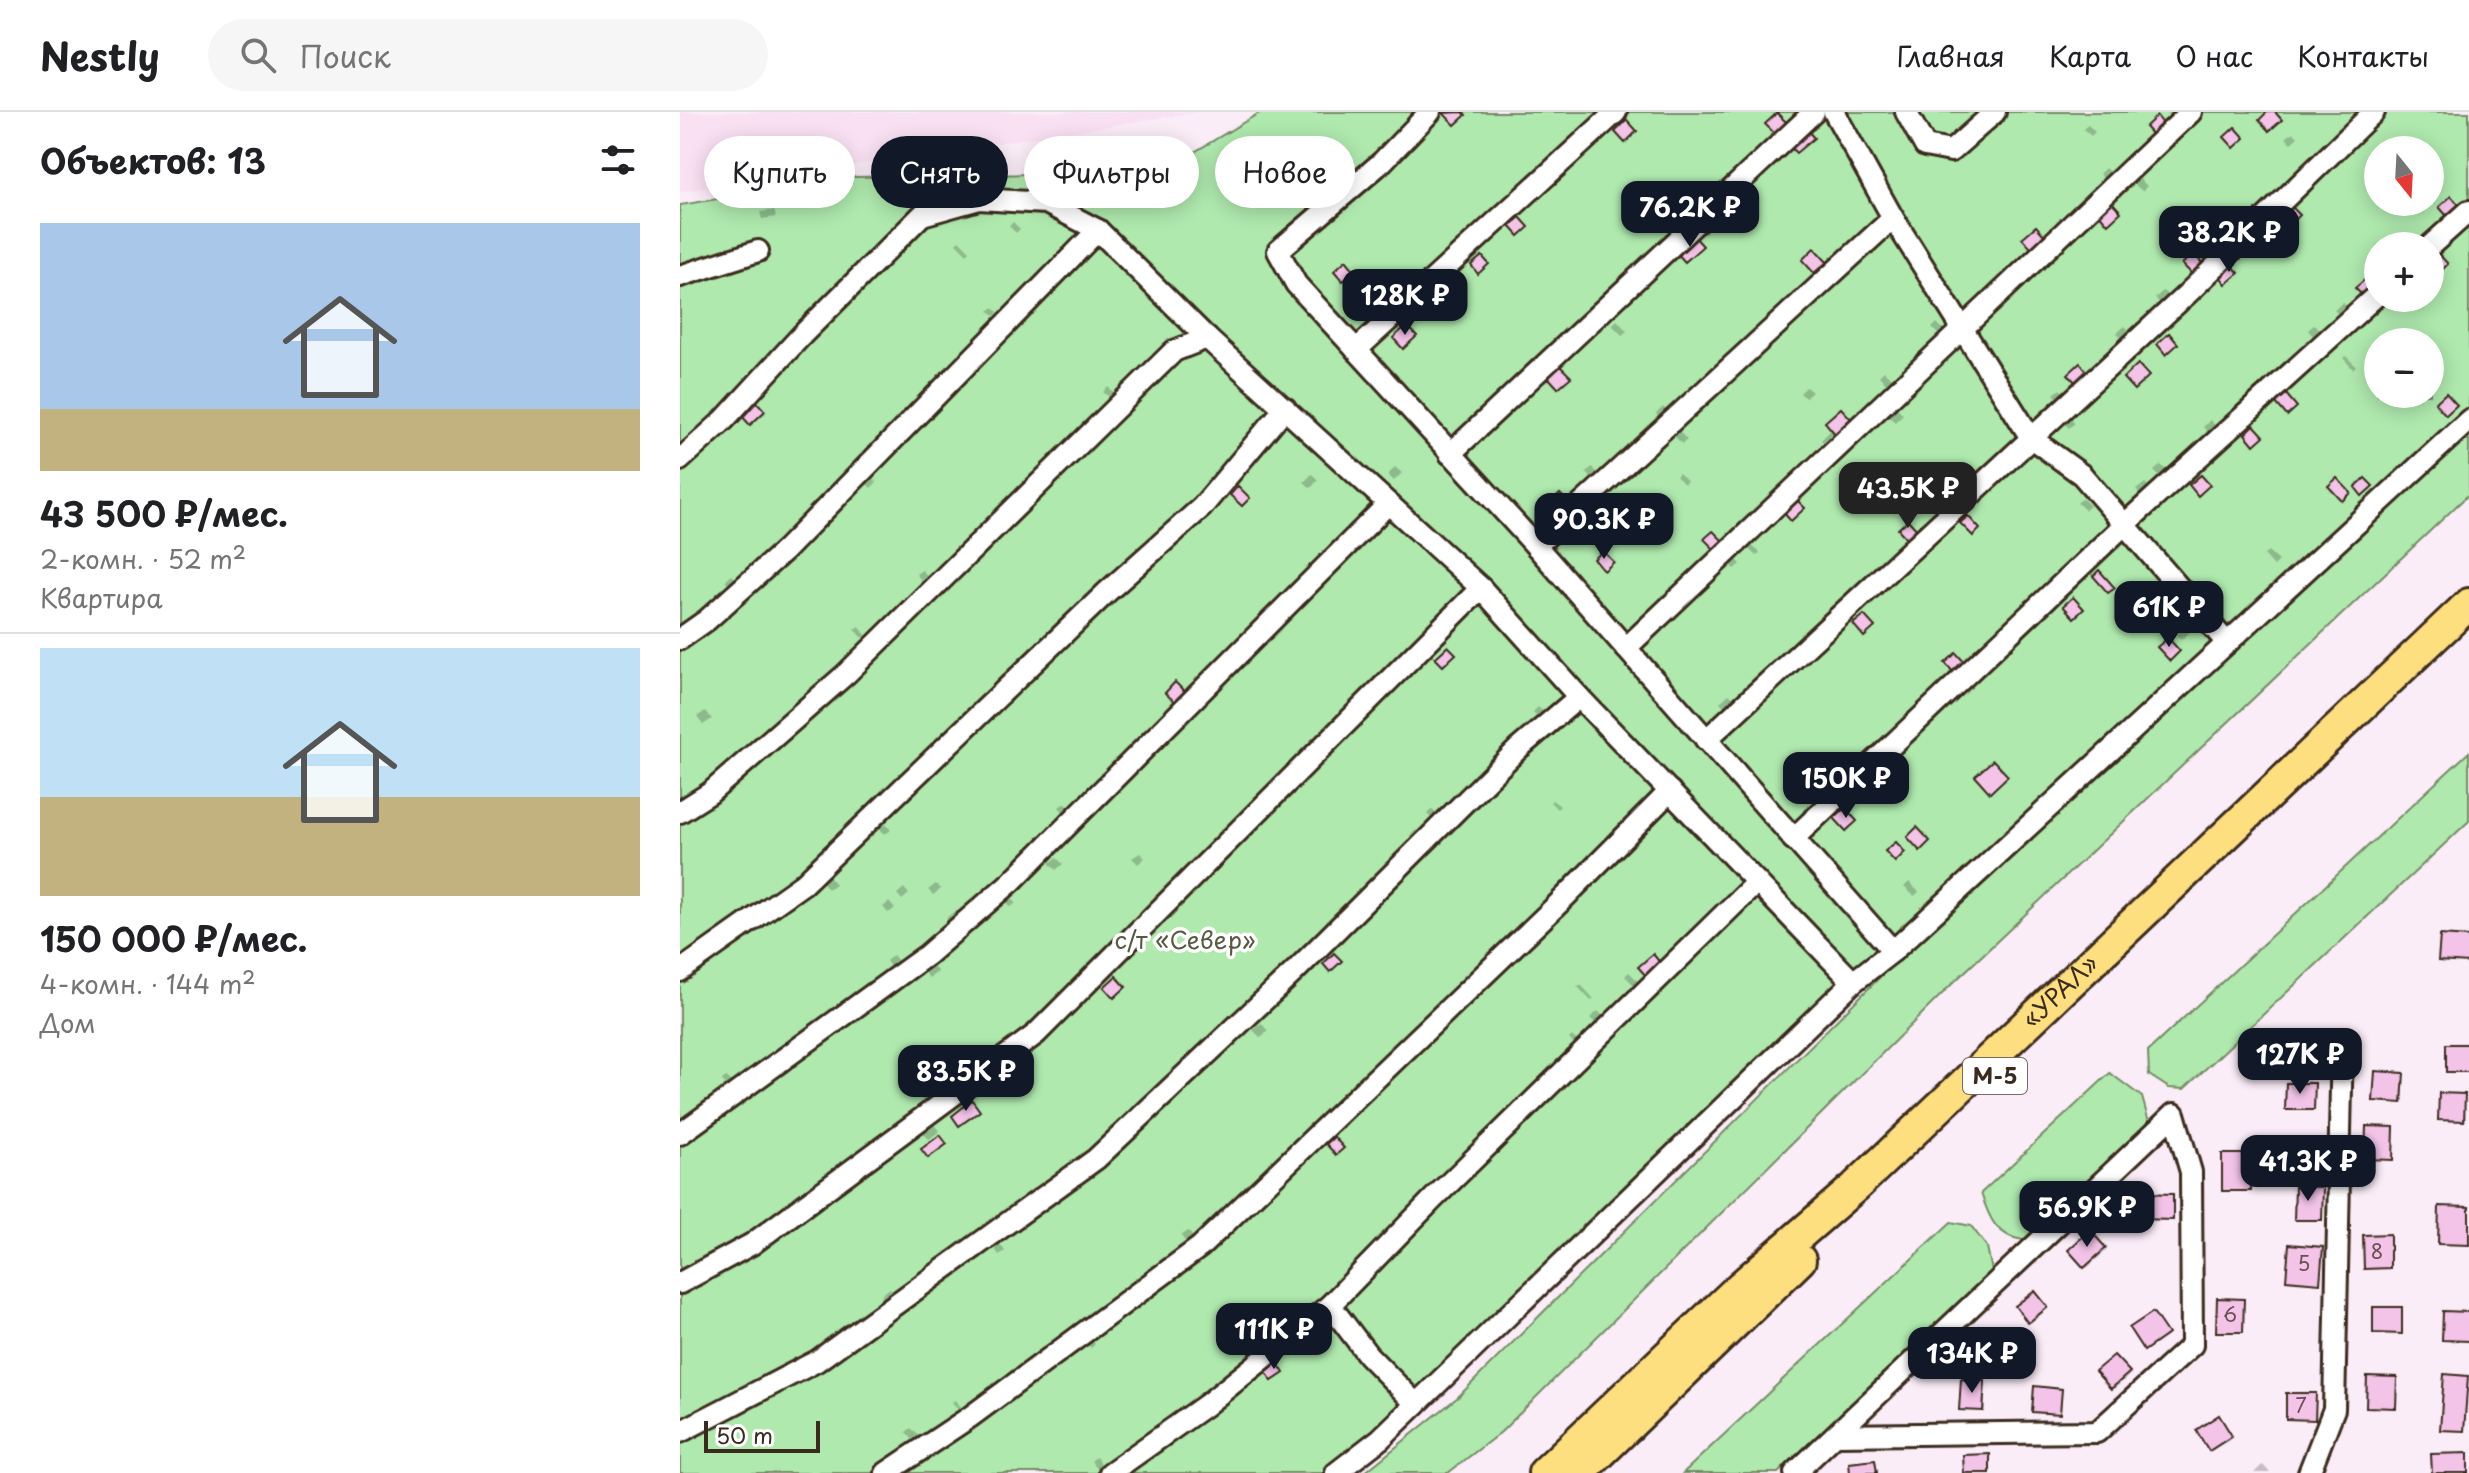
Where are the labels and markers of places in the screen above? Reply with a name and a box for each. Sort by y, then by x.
pin: 76.2K ₽ [1616,181,1764,249]
pin: 38.2K ₽ [2155,206,2303,274]
pin: 128K ₽ [1340,269,1470,337]
pin: 43.5K ₽ [1834,462,1982,530]
pin: 90.3K ₽ [1530,493,1678,561]
pin: 61K ₽ [2113,581,2225,649]
pin: 150K ₽ [1781,752,1911,820]
pin: 127K ₽ [2235,1028,2365,1096]
pin: 83.5K ₽ [892,1045,1040,1113]
pin: 41.3K ₽ [2234,1135,2382,1203]
pin: 56.9K ₽ [2013,1181,2161,1249]
pin: 111K ₽ [1209,1303,1339,1371]
pin: 134K ₽ [1907,1327,2037,1395]

